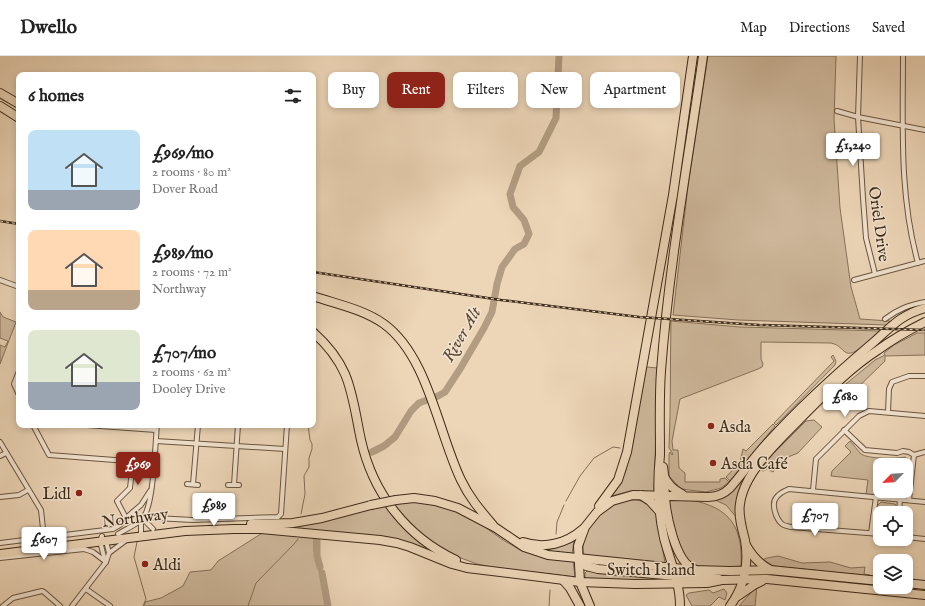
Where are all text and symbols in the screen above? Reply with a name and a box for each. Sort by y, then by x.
text: Dwello [20,16,77,40]
text: Map [740,19,767,37]
text: Directions [789,19,850,37]
text: Saved [872,19,905,37]
chip: Buy [328,72,379,108]
chip: Rent [387,72,445,108]
chip: Filters [453,72,518,108]
chip: New [526,72,582,108]
chip: Apartment [590,72,680,108]
icon: filters [282,85,304,107]
text: 6 homes [28,86,84,107]
pin: £1,240 [820,133,886,167]
text: £1,240 [835,137,871,154]
text: £969/mo [152,143,214,164]
icon: home [60,146,108,194]
text: 2 rooms · 80 m² [152,164,231,181]
text: Dover Road [152,181,218,198]
street label: Oriel Drive [863,185,893,263]
text: £989/mo [152,243,213,264]
icon: home [60,246,108,294]
text: 2 rooms · 72 m² [152,264,232,281]
text: Northway [152,281,206,298]
water label: River Alt [438,303,487,366]
text: £707/mo [152,343,216,364]
icon: home [60,346,108,394]
text: 2 rooms · 62 m² [152,364,231,381]
text: Dooley Drive [152,381,225,398]
pin: £680 [821,384,869,418]
text: £680 [832,388,858,405]
place label: Asda [718,418,751,438]
marker: Asda [706,421,716,431]
pin: £969 [114,452,162,486]
place label: Asda Café [720,455,788,475]
text: £969 [125,456,151,473]
marker: Asda Café [708,458,718,468]
north arrow [873,458,913,498]
map controls [873,458,913,594]
place label: Lidl [43,485,72,505]
marker: Lidl [74,488,84,498]
pin: £989 [190,493,238,527]
text: £989 [201,497,227,514]
pin: £707 [791,503,839,537]
street label: Northway [101,505,170,533]
button: locate [873,506,913,546]
text: £707 [801,507,829,524]
pin: £607 [20,527,68,561]
text: £607 [31,531,57,548]
button: layers [873,554,913,594]
place label: Aldi [152,556,181,576]
marker: Aldi [140,559,150,569]
street label: Switch Island [607,561,695,581]

